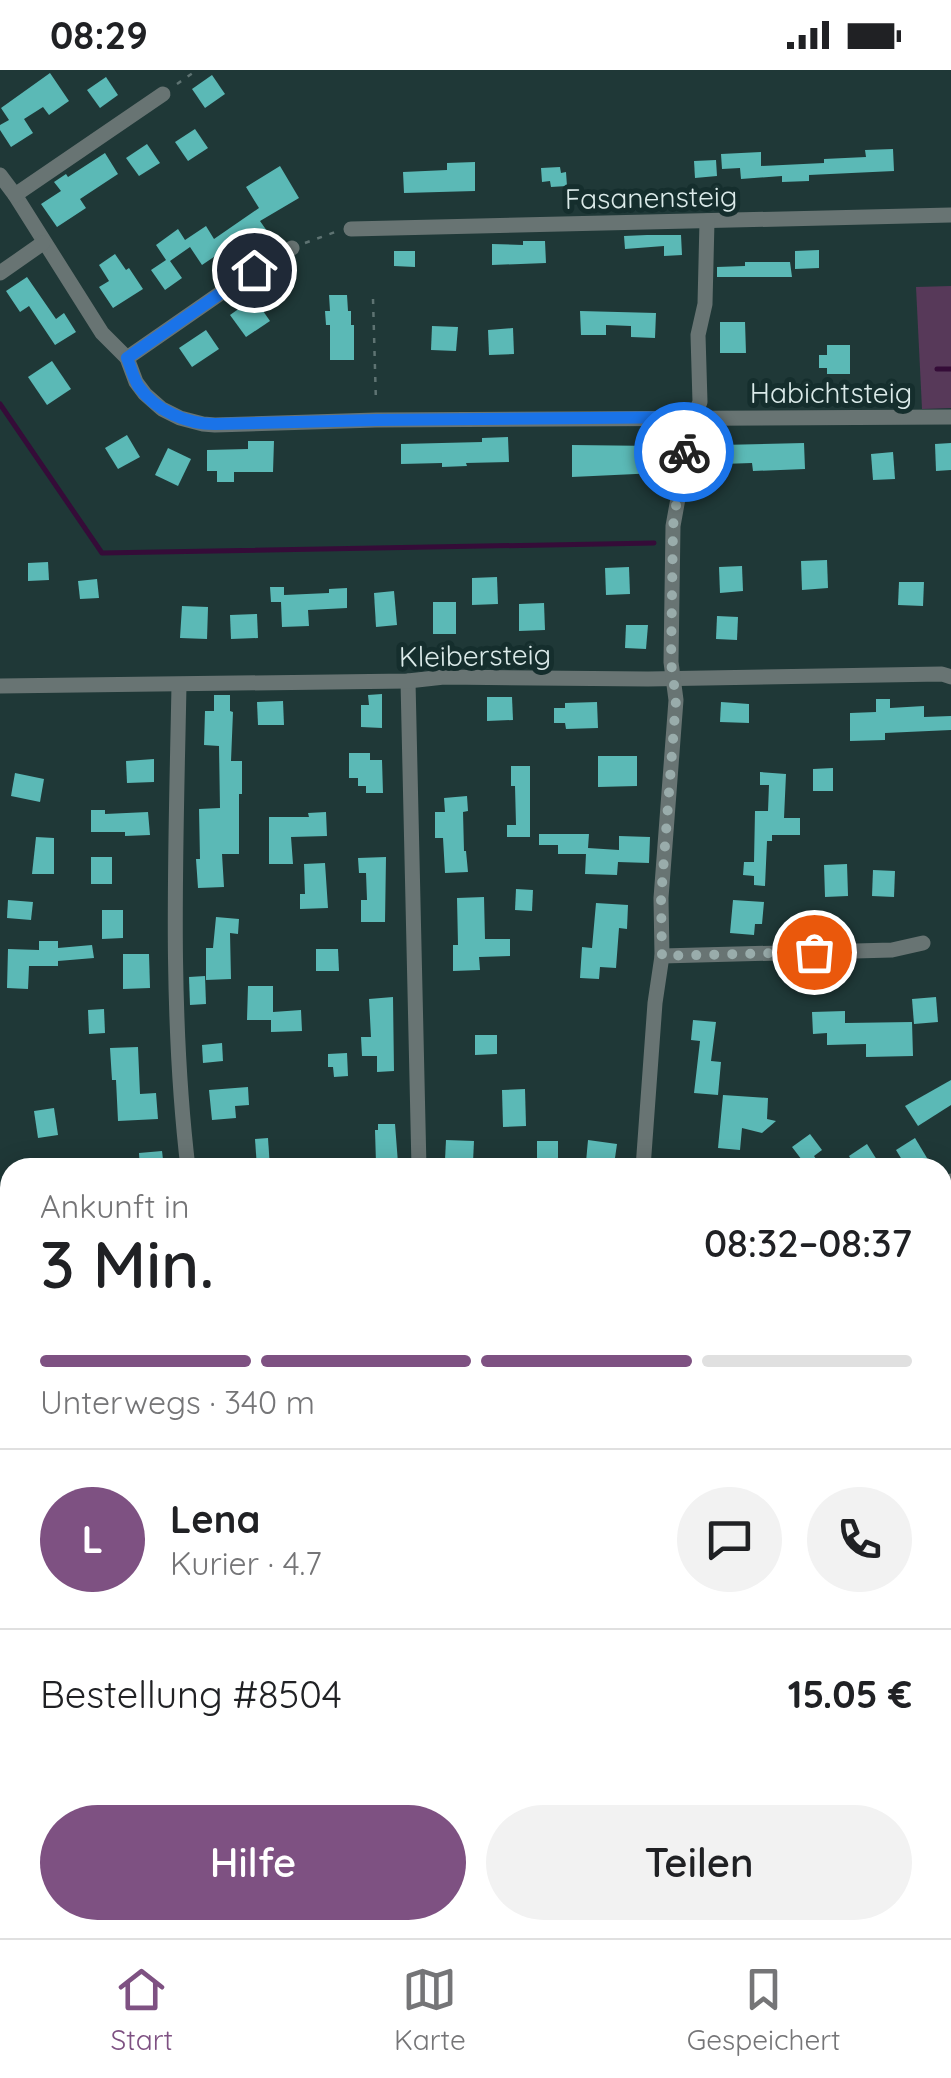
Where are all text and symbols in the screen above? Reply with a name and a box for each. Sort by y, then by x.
text: 08:29 [50,11,148,59]
street label: Fasanensteig [564,178,738,216]
pin [212,228,297,313]
icon: home [227,243,282,298]
street label: Habichtsteig [750,375,912,410]
courier [634,402,734,502]
icon: bike [657,425,712,480]
street label: Kleibersteig [399,636,551,674]
pin [772,910,857,995]
icon: bag [787,925,842,980]
text: Ankunft in [40,1186,189,1226]
text: 08:32–08:37 [704,1219,912,1267]
text: 3 Min. [40,1223,214,1304]
text: Unterwegs · 340 m [40,1382,315,1422]
button: chat [677,1487,782,1592]
button: phone [807,1487,912,1592]
text: Lena [170,1495,260,1543]
text: L [82,1515,103,1563]
text: Kurier · 4.7 [170,1543,322,1583]
text: Bestellung #8504 [40,1670,342,1718]
text: 15.05 € [788,1670,912,1718]
button: Hilfe [40,1805,466,1920]
button: Teilen [486,1805,912,1920]
tab: Start [111,1962,173,2057]
tab: Karte [394,1962,466,2057]
tab: Gespeichert [687,1962,841,2057]

